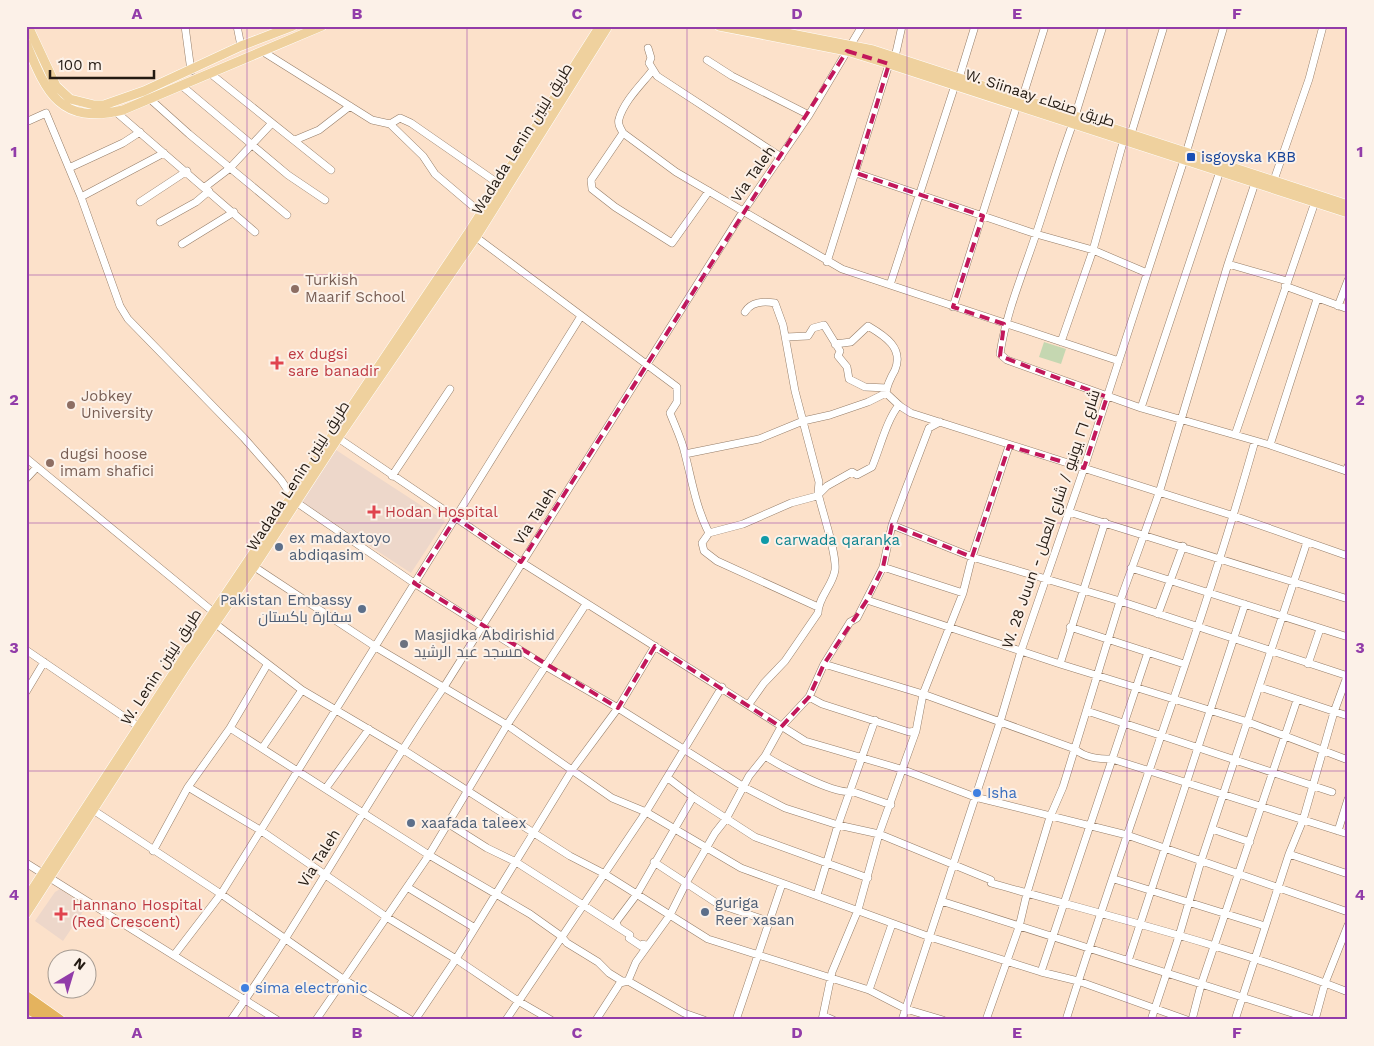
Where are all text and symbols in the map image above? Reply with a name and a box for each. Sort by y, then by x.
text: A [132,4,143,23]
text: B [352,4,363,23]
text: C [572,4,583,23]
text: D [791,4,803,23]
text: E [1012,4,1022,23]
text: F [1232,4,1242,23]
scale bar [50,48,154,80]
text: 100 m [58,56,102,74]
street label: Wadada Lenin طريق لينين [468,60,577,219]
street label: W. Siinaay طريق صنعاء [963,65,1117,132]
text: 1 [11,142,17,161]
street label: Via Taleh [727,142,779,206]
text: 1 [1357,142,1363,161]
place label: isgoyska KBB [1201,148,1296,166]
marker: isgoyska KBB [1185,151,1197,163]
place label: Turkish Maarif School [305,271,406,306]
marker: Turkish Maarif School [289,283,301,295]
place label: ex dugsi sare banadir [288,345,379,380]
marker: ex dugsi sare banadir [270,356,284,370]
place label: Jobkey University [81,387,153,422]
street label: W. 28 Juun - شارع ٢٦ يونيو / شارع العمل [998,387,1106,651]
text: 2 [9,390,19,409]
text: 2 [1355,390,1365,409]
street label: Wadada Lenin طريق لينين [243,398,354,555]
marker: Jobkey University [65,399,77,411]
place label: dugsi hoose imam shafici [60,445,154,480]
marker: dugsi hoose imam shafici [44,457,56,469]
street label: Via Taleh [510,484,560,548]
place label: Hodan Hospital [385,503,498,521]
marker: Hodan Hospital [367,505,381,519]
place label: ex madaxtoyo abdiqasim [289,529,391,564]
place label: carwada qaranka [775,531,900,549]
marker: carwada qaranka [759,534,771,546]
marker: ex madaxtoyo abdiqasim [273,541,285,553]
place label: Pakistan Embassy سفارة باكستان [220,591,352,627]
marker: Pakistan Embassy سفارة باكستان [356,603,368,615]
street label: W. Lenin طريق لينين [117,606,206,729]
place label: Masjidka Abdirishid مسجد عبد الرشيد [414,626,555,661]
text: 3 [9,638,19,657]
marker: Masjidka Abdirishid مسجد عبد الرشيد [398,638,410,650]
text: 3 [1355,638,1365,657]
place label: Isha [987,784,1017,802]
marker: Isha [971,787,983,799]
place label: xaafada taleex [421,814,526,832]
marker: xaafada taleex [405,817,417,829]
street label: Via Taleh [294,826,344,890]
text: 4 [9,885,19,904]
text: 4 [1355,885,1365,904]
place label: guriga Reer xasan [715,894,795,929]
place label: Hannano Hospital (Red Crescent) [72,896,203,931]
marker: guriga Reer xasan [699,906,711,918]
marker: Hannano Hospital (Red Crescent) [54,907,68,921]
north arrow [48,948,98,998]
text: N [71,954,89,973]
place label: sima electronic [255,979,368,997]
marker: sima electronic [239,982,251,994]
text: A [132,1023,143,1042]
text: B [352,1023,363,1042]
text: C [572,1023,583,1042]
text: D [791,1023,803,1042]
text: E [1012,1023,1022,1042]
text: F [1232,1023,1242,1042]

